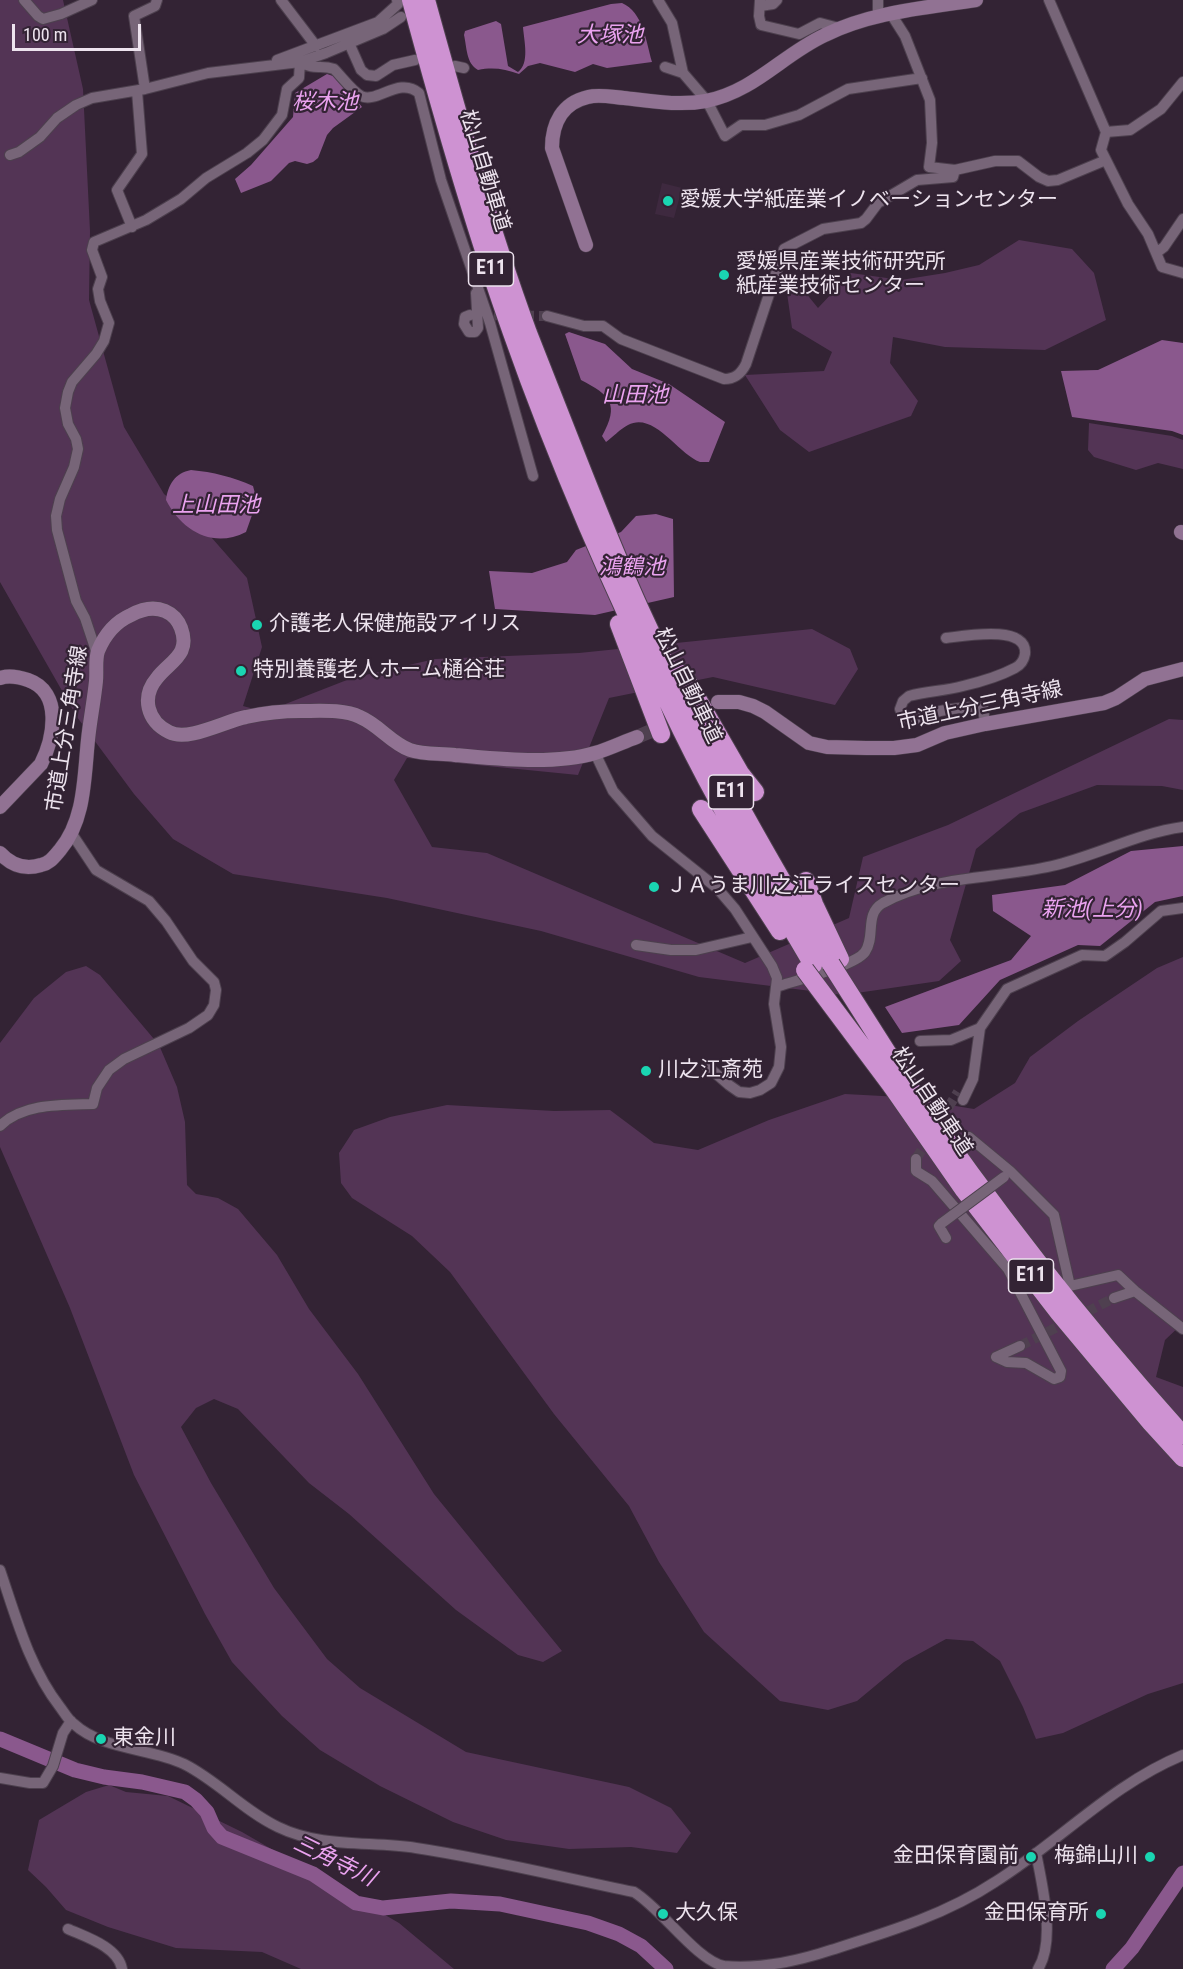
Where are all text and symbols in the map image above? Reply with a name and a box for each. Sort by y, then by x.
scale bar [15,12,144,50]
water label: 大塚池 [577,23,643,49]
text: 100 m [23,24,67,45]
water label: 桜木池 [292,90,358,116]
street label: 松山自動車道 [454,107,514,235]
place label: 愛媛大学紙産業イノベーションセンター [680,188,1058,214]
marker: 愛媛大学紙産業イノベーションセンター [661,194,675,208]
place label: 愛媛県産業技術研究所 紙産業技術センター [736,250,946,300]
road number: E11 [468,252,514,286]
marker: 愛媛県産業技術研究所 紙産業技術センター [717,268,731,282]
water label: 山田池 [602,383,668,409]
water label: 上山田池 [172,493,260,519]
water label: 鴻鶴池 [599,555,665,581]
place label: 介護老人保健施設アイリス [269,612,521,638]
marker: 介護老人保健施設アイリス [250,618,264,632]
street label: 松山自動車道 [648,624,726,748]
street label: 市道上分三角寺線 [42,644,94,814]
place label: 特別養護老人ホーム樋谷荘 [253,658,505,684]
marker: 特別養護老人ホーム樋谷荘 [234,664,248,678]
street label: 市道上分三角寺線 [895,677,1065,737]
road number: E11 [708,775,754,809]
place label: ＪＡうま川之江ライスセンター [666,874,960,900]
marker: ＪＡうま川之江ライスセンター [647,880,661,894]
water label: 新池(上分) [1041,897,1143,923]
street label: 松山自動車道 [885,1043,977,1161]
place label: 川之江斎苑 [658,1058,763,1084]
marker: 川之江斎苑 [639,1064,653,1078]
road number: E11 [1008,1259,1054,1293]
place label: 東金川 [113,1726,176,1752]
marker: 東金川 [94,1732,108,1746]
water label: 三角寺川 [289,1831,379,1893]
place label: 金田保育園前 [893,1844,1019,1870]
place label: 梅錦山川 [1054,1844,1138,1870]
marker: 金田保育園前 [1024,1850,1038,1864]
marker: 梅錦山川 [1143,1850,1157,1864]
place label: 大久保 [675,1901,738,1927]
place label: 金田保育所 [984,1901,1089,1927]
marker: 大久保 [656,1907,670,1921]
marker: 金田保育所 [1094,1907,1108,1921]

